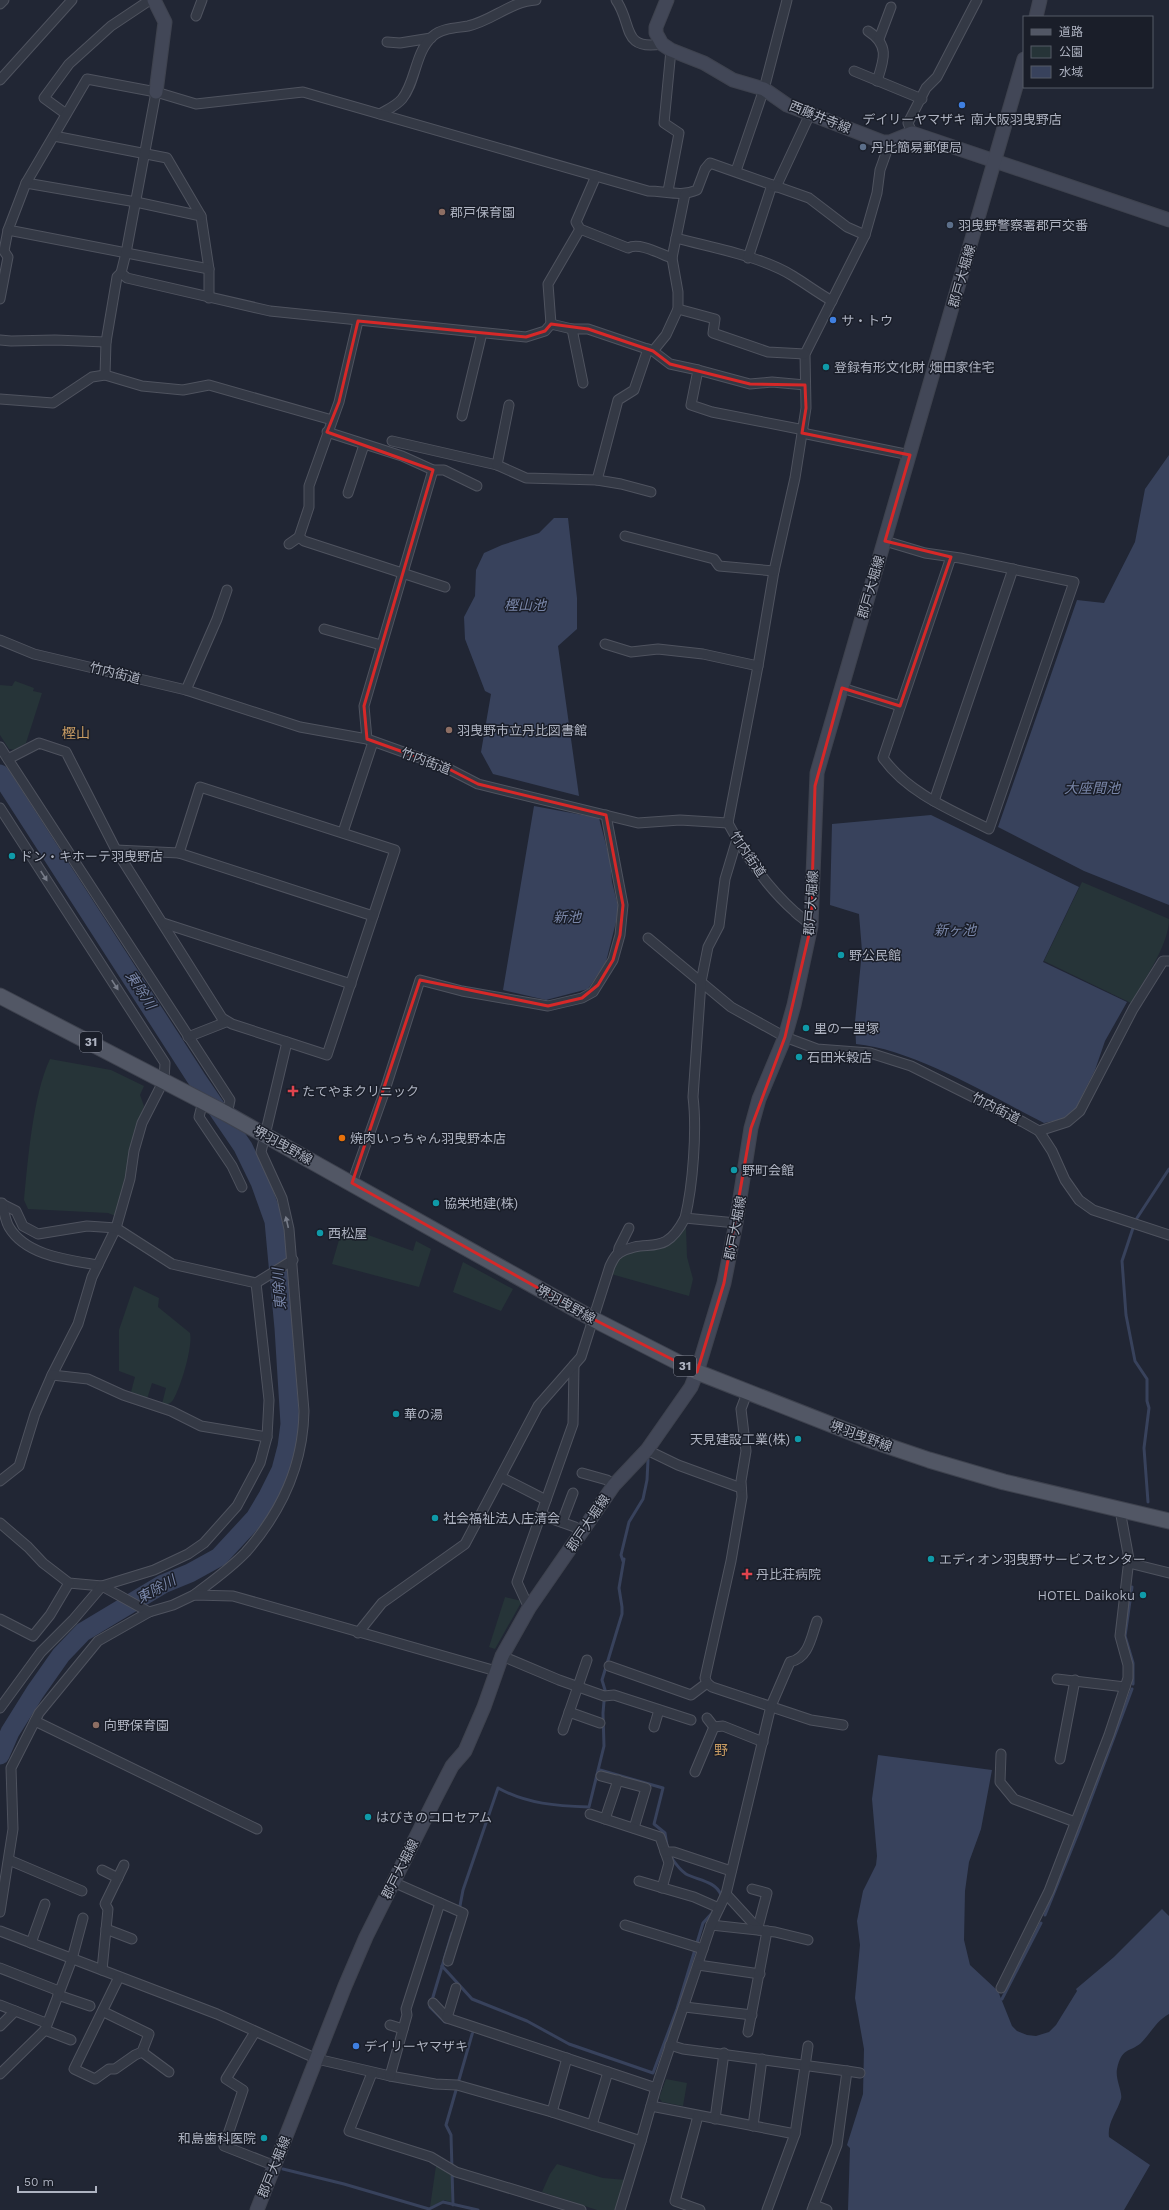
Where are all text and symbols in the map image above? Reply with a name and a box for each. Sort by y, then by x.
legend [1023,16,1153,88]
text: 道路 [1059,25,1083,39]
text: 公園 [1059,45,1083,59]
text: 水域 [1059,65,1083,79]
street label: 西藤井寺線 [787,98,853,136]
marker: デイリーヤマザキ 南大阪羽曳野店 [957,100,967,110]
place label: デイリーヤマザキ 南大阪羽曳野店 [862,112,1062,127]
place label: 丹比簡易郵便局 [871,140,962,155]
marker: 丹比簡易郵便局 [858,142,868,152]
place label: 郡戸保育園 [450,205,515,220]
marker: 郡戸保育園 [437,207,447,217]
place label: 羽曳野警察署郡戸交番 [958,218,1088,233]
marker: 羽曳野警察署郡戸交番 [945,220,955,230]
street label: 郡戸大堀線 [946,243,978,309]
place label: サ・トウ [841,313,893,328]
marker: サ・トウ [828,315,838,325]
place label: 登録有形文化財 畑田家住宅 [834,360,994,375]
marker: 登録有形文化財 畑田家住宅 [821,362,831,372]
street label: 郡戸大堀線 [855,554,887,620]
water label: 樫山池 [504,597,548,613]
street label: 竹内街道 [88,659,142,687]
place label: 羽曳野市立丹比図書館 [457,723,587,738]
district label: 樫山 [62,725,90,741]
marker: 羽曳野市立丹比図書館 [444,725,454,735]
street label: 竹内街道 [399,745,453,777]
water label: 大座間池 [1064,780,1122,796]
street label: 竹内街道 [727,828,769,880]
place label: ドン・キホーテ羽曳野店 [20,849,163,864]
marker: ドン・キホーテ羽曳野店 [7,851,17,861]
street label: 郡戸大堀線 [801,870,821,936]
one-way arrow [40,871,48,881]
water label: 新池 [553,909,583,925]
water label: 新ヶ池 [934,922,978,938]
place label: 野公民館 [849,948,901,963]
marker: 野公民館 [836,950,846,960]
water label: 東除川 [123,968,160,1014]
one-way arrow [111,980,118,991]
place label: 里の一里塚 [814,1021,879,1036]
marker: 里の一里塚 [801,1023,811,1033]
road number: 31 [80,1032,102,1052]
place label: 石田米穀店 [807,1050,872,1065]
marker: 石田米穀店 [794,1052,804,1062]
place label: たてやまクリニック [302,1084,419,1099]
marker: たてやまクリニック [287,1085,299,1097]
street label: 竹内街道 [969,1090,1023,1126]
street label: 堺羽曳野線 [251,1123,315,1167]
place label: 焼肉いっちゃん羽曳野本店 [350,1131,506,1146]
marker: 焼肉いっちゃん羽曳野本店 [337,1133,347,1143]
place label: 野町会館 [742,1163,794,1178]
marker: 野町会館 [729,1165,739,1175]
street label: 郡戸大堀線 [721,1195,749,1261]
place label: 協栄地建(株) [444,1196,518,1211]
marker: 協栄地建(株) [431,1198,441,1208]
one-way arrow [284,1216,290,1228]
place label: 西松屋 [328,1226,367,1241]
marker: 西松屋 [315,1228,325,1238]
water label: 東除川 [269,1265,288,1311]
street label: 堺羽曳野線 [534,1282,598,1326]
road number: 31 [674,1356,696,1376]
place label: 華の湯 [404,1407,443,1422]
marker: 華の湯 [391,1409,401,1419]
street label: 堺羽曳野線 [828,1418,894,1454]
place label: 天見建設工業(株) [690,1432,790,1447]
marker: 天見建設工業(株) [793,1434,803,1444]
street label: 郡戸大堀線 [564,1492,612,1554]
place label: 社会福祉法人庄清会 [443,1511,560,1526]
marker: 社会福祉法人庄清会 [430,1513,440,1523]
place label: エディオン羽曳野サービスセンター [939,1552,1146,1567]
marker: エディオン羽曳野サービスセンター [926,1554,936,1564]
place label: 丹比荘病院 [756,1567,821,1582]
marker: 丹比荘病院 [741,1568,753,1580]
water label: 東除川 [134,1571,180,1606]
place label: HOTEL Daikoku [1037,1588,1135,1603]
marker: HOTEL Daikoku [1138,1590,1148,1600]
place label: 向野保育園 [104,1718,169,1733]
marker: 向野保育園 [91,1720,101,1730]
district label: 野 [714,1742,728,1758]
place label: はびきのコロセアム [376,1810,492,1825]
marker: はびきのコロセアム [363,1812,373,1822]
street label: 郡戸大堀線 [379,1837,421,1901]
place label: デイリーヤマザキ [364,2039,468,2054]
marker: デイリーヤマザキ [351,2041,361,2051]
place label: 和島歯科医院 [178,2131,256,2146]
marker: 和島歯科医院 [259,2133,269,2143]
street label: 郡戸大堀線 [255,2134,293,2200]
scale bar [18,2168,96,2194]
text: 50 m [24,2175,54,2189]

